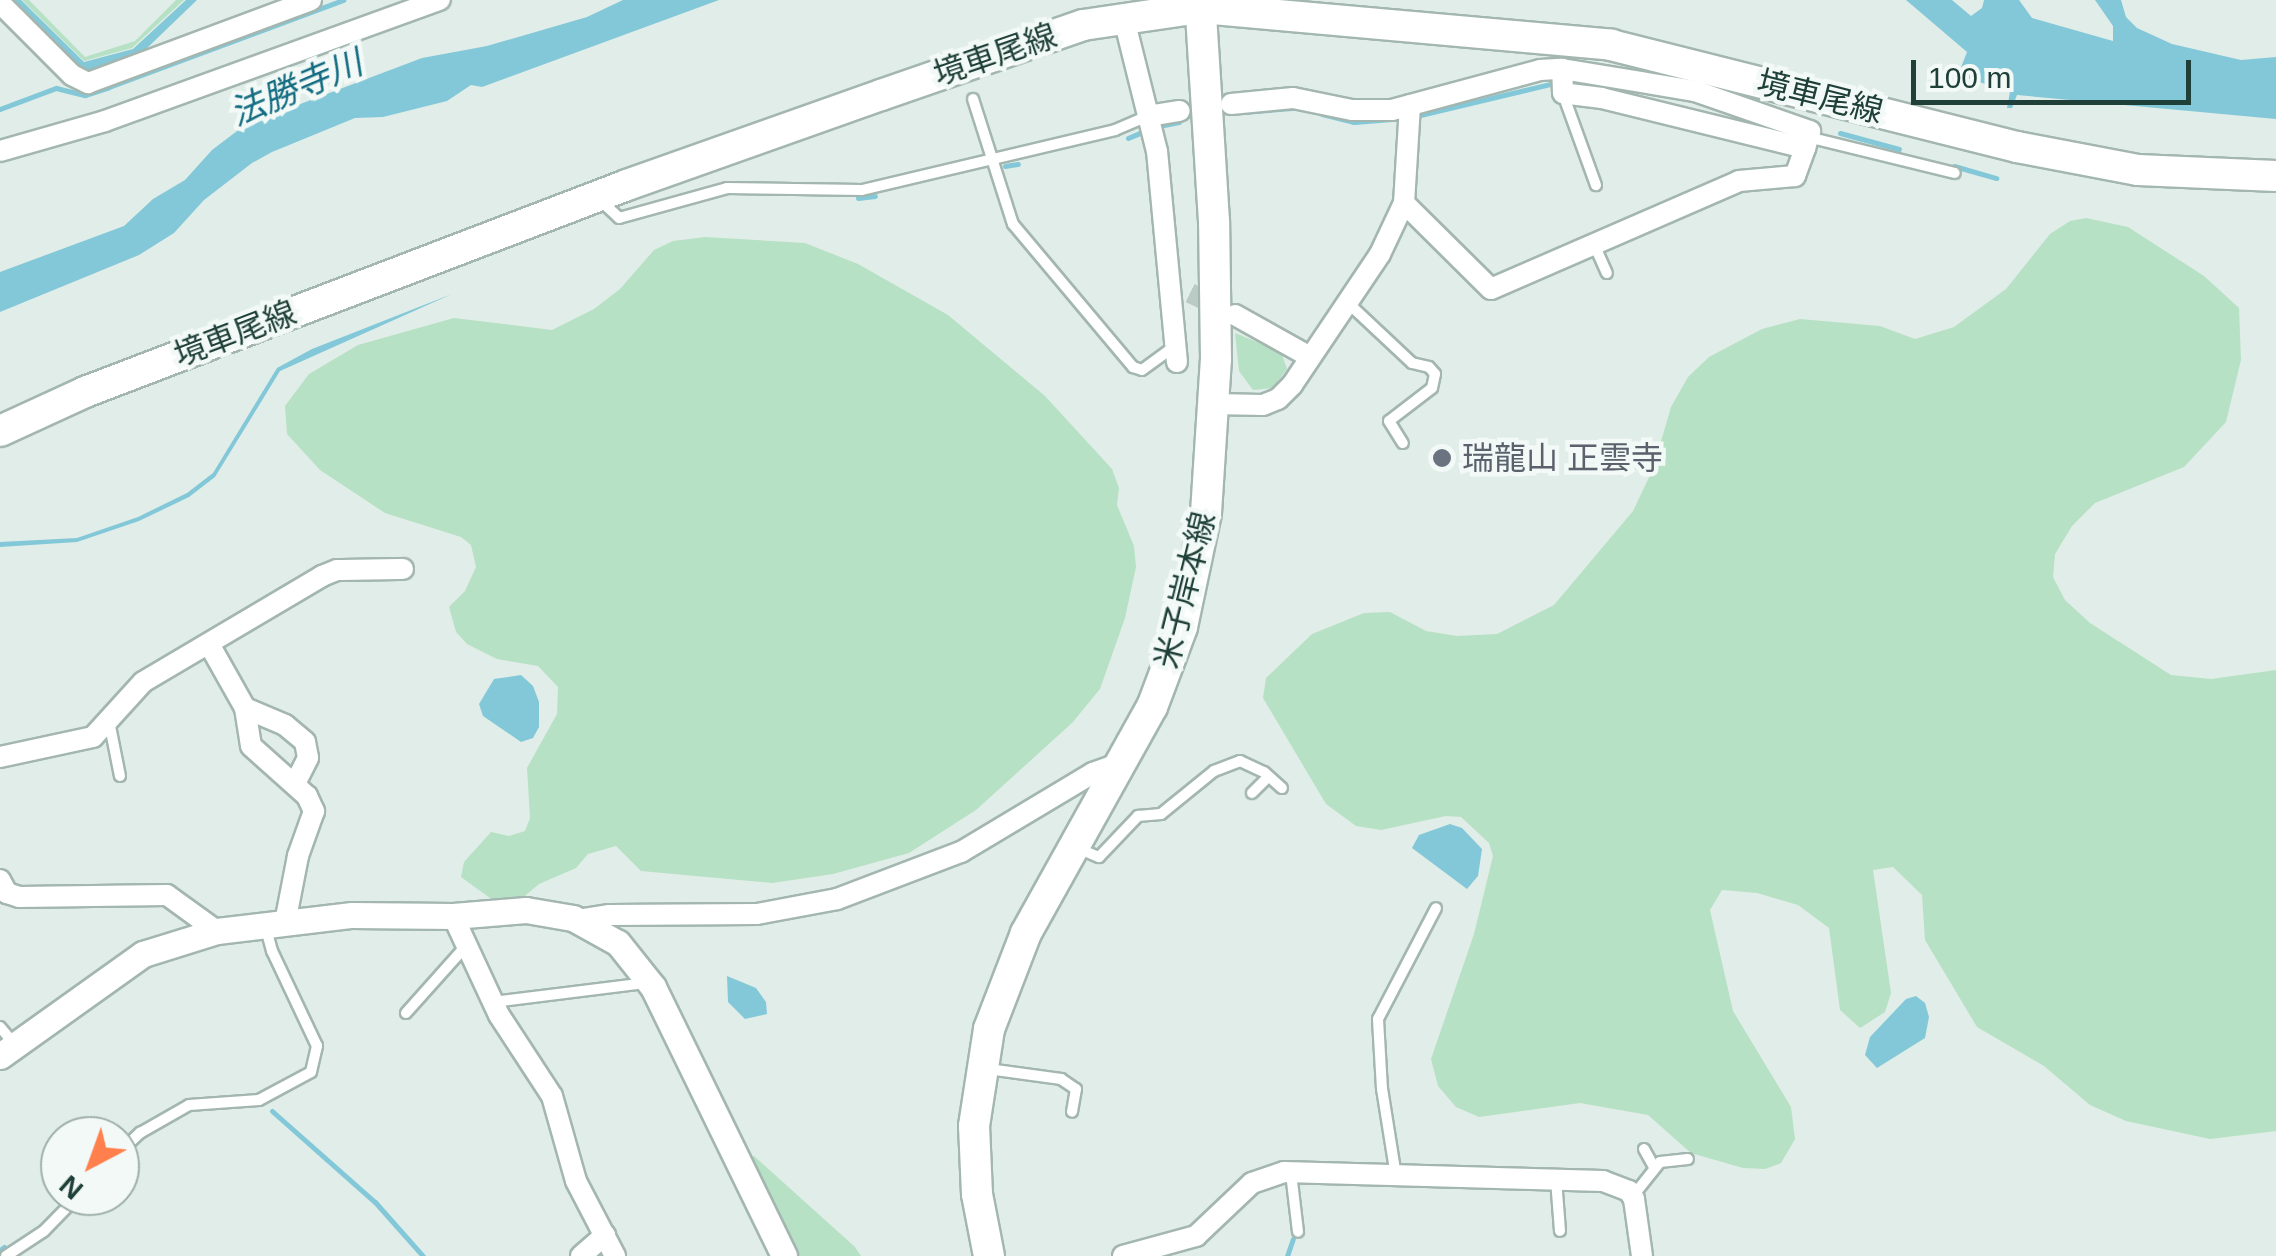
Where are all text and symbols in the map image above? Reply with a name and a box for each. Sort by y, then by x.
street label: 境車尾線 [928,16,1062,94]
scale bar [1916,40,2196,102]
water label: 法勝寺川 [223,41,369,135]
text: 100 m [1928,61,2011,94]
street label: 境車尾線 [1753,63,1887,131]
street label: 境車尾線 [168,293,302,375]
place label: 瑞龍山 正雲寺 [1462,439,1663,477]
marker: 瑞龍山 正雲寺 [1431,447,1453,469]
street label: 米子岸本線 [1147,508,1223,672]
north arrow [40,1116,140,1216]
text: N [54,1169,89,1206]

